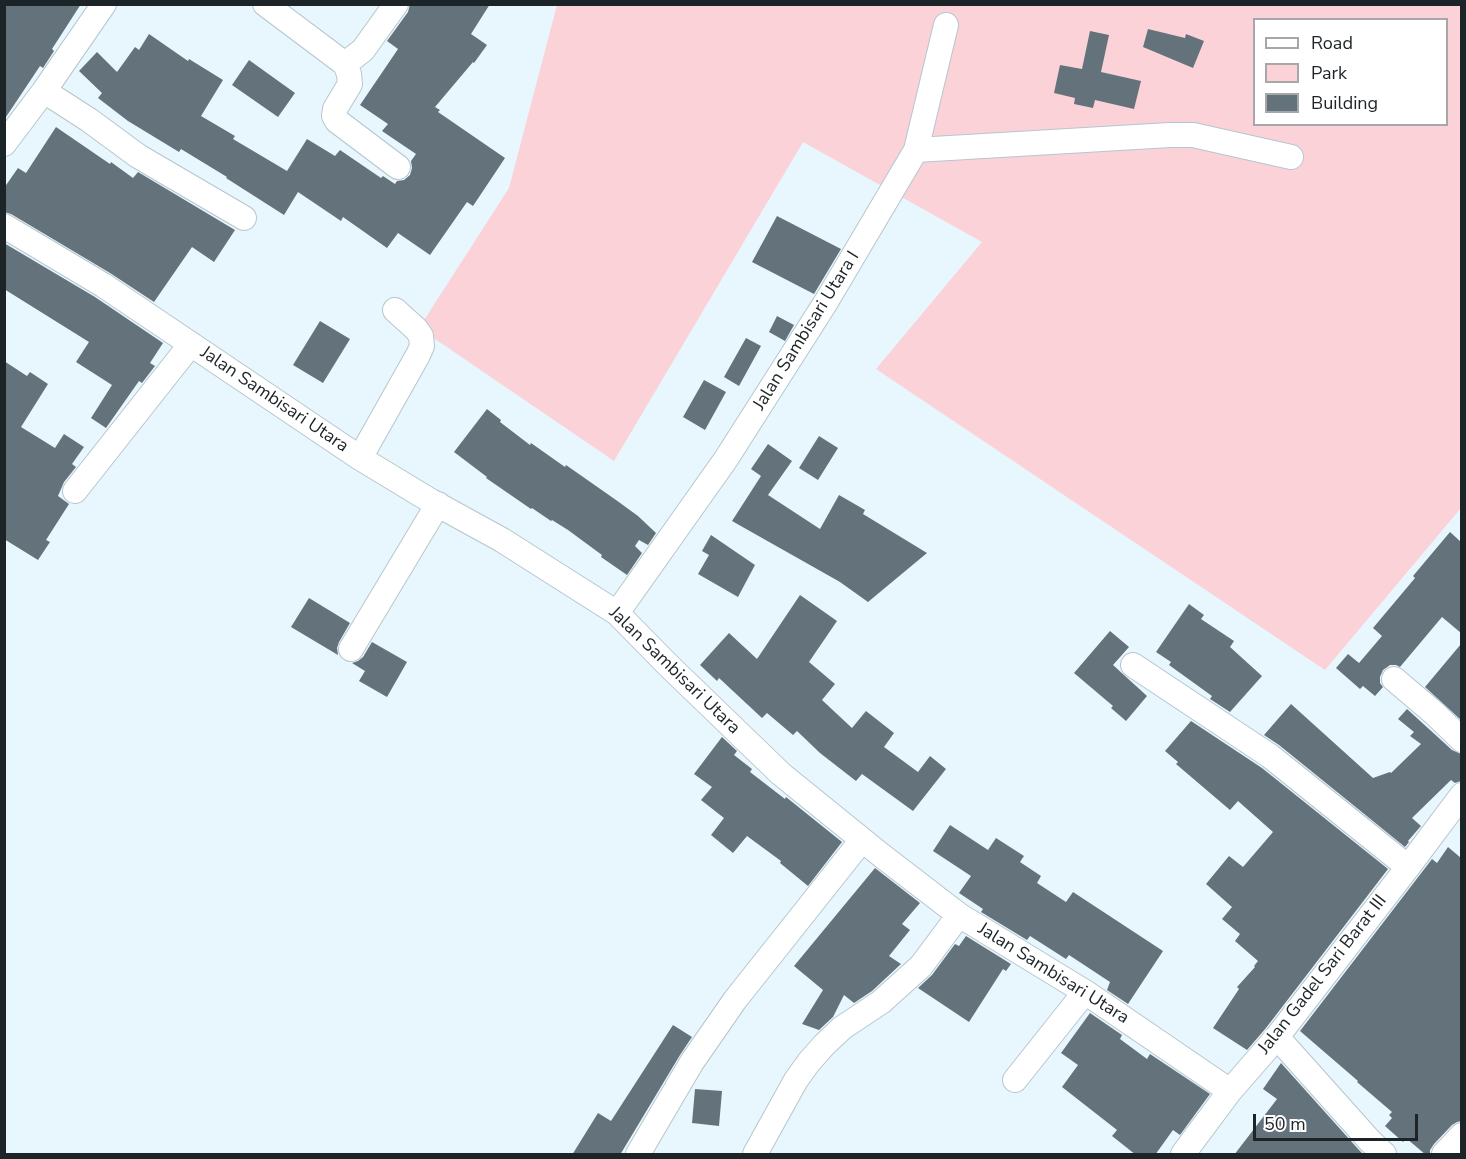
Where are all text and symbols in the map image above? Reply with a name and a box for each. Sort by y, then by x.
legend [1253,18,1448,126]
text: Road [1311,31,1353,55]
text: Park [1311,61,1347,85]
text: Building [1311,91,1378,115]
street label: Jalan Sambisari Utara I [749,248,865,414]
street label: Jalan Sambisari Utara [196,342,352,458]
street label: Jalan Sambisari Utara [604,603,744,739]
street label: Jalan Gadel Sari Barat III [1254,891,1392,1059]
street label: Jalan Sambisari Utara [973,919,1133,1029]
scale bar [1256,1102,1421,1140]
text: 50 m [1264,1112,1306,1136]

